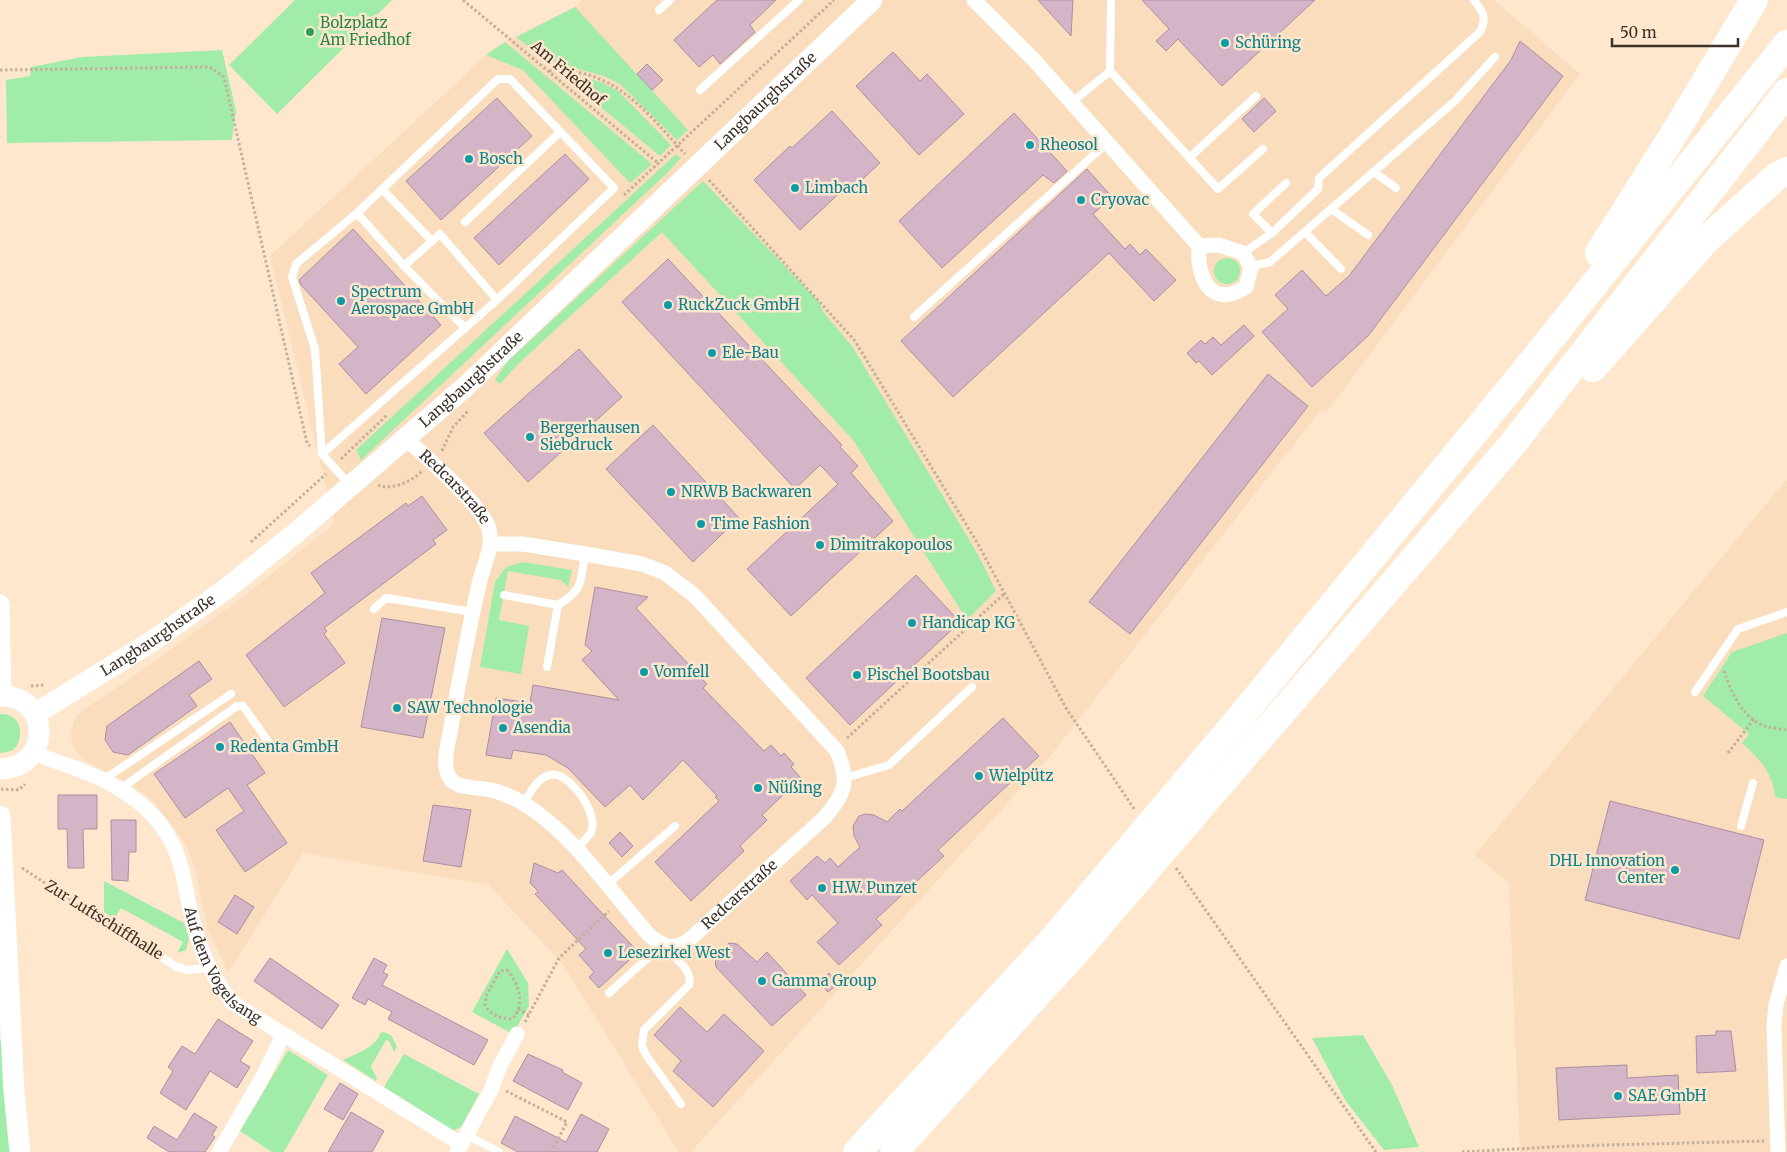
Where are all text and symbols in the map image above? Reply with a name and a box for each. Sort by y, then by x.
place label: Bolzplatz Am Friedhof [319,13,412,49]
scale bar [1612,15,1738,47]
text: 50 m [1620,23,1657,42]
marker: Bolzplatz Am Friedhof [304,26,316,38]
place label: Schüring [1235,33,1301,52]
street label: Am Friedhof [527,36,610,110]
marker: Schüring [1219,37,1231,49]
street label: Langbaurghstraße [710,48,820,154]
place label: Rheosol [1040,135,1098,154]
marker: Rheosol [1024,139,1036,151]
place label: Bosch [479,149,523,168]
marker: Bosch [463,153,475,165]
place label: Limbach [805,178,868,197]
marker: Limbach [789,182,801,194]
place label: Cryovac [1091,190,1149,209]
marker: Cryovac [1075,194,1087,206]
place label: Spectrum Aerospace GmbH [350,282,474,318]
marker: Spectrum Aerospace GmbH [335,295,347,307]
place label: RuckZuck GmbH [678,295,800,314]
marker: RuckZuck GmbH [662,299,674,311]
street label: Langbaurghstraße [415,327,527,431]
place label: Ele-Bau [722,343,779,362]
marker: Ele-Bau [706,347,718,359]
place label: Bergerhausen Siebdruck [540,418,640,454]
marker: Bergerhausen Siebdruck [524,431,536,443]
street label: Redcarstraße [416,445,495,527]
place label: NRWB Backwaren [681,482,812,501]
marker: NRWB Backwaren [665,486,677,498]
place label: Time Fashion [711,514,810,533]
marker: Time Fashion [695,518,707,530]
place label: Dimitrakopoulos [830,535,953,554]
marker: Dimitrakopoulos [814,539,826,551]
street label: Langbaurghstraße [97,590,219,680]
place label: Handicap KG [922,613,1015,632]
marker: Handicap KG [906,617,918,629]
place label: Vomfell [653,662,710,681]
place label: Pischel Bootsbau [867,665,990,684]
marker: Vomfell [638,666,650,678]
marker: Pischel Bootsbau [851,669,863,681]
place label: SAW Technologie [407,698,533,717]
marker: SAW Technologie [391,702,403,714]
place label: Asendia [512,718,571,737]
marker: Asendia [497,722,509,734]
place label: Redenta GmbH [230,737,339,756]
marker: Redenta GmbH [214,741,226,753]
place label: Wielpütz [988,766,1053,785]
marker: Wielpütz [973,770,985,782]
place label: Nüßing [768,778,822,797]
marker: Nüßing [752,782,764,794]
place label: DHL Innovation Center [1549,851,1665,887]
street label: Redcarstraße [697,855,781,933]
marker: DHL Innovation Center [1669,864,1681,876]
street label: Zur Luftschiffhalle [42,876,167,964]
place label: H.W. Punzet [832,878,917,897]
marker: H.W. Punzet [816,882,828,894]
street label: Auf dem Vogelsang [180,904,265,1027]
place label: Lesezirkel West [618,943,731,962]
marker: Lesezirkel West [602,947,614,959]
place label: Gamma Group [772,971,876,990]
marker: Gamma Group [756,975,768,987]
place label: SAE GmbH [1628,1086,1707,1105]
marker: SAE GmbH [1612,1090,1624,1102]

